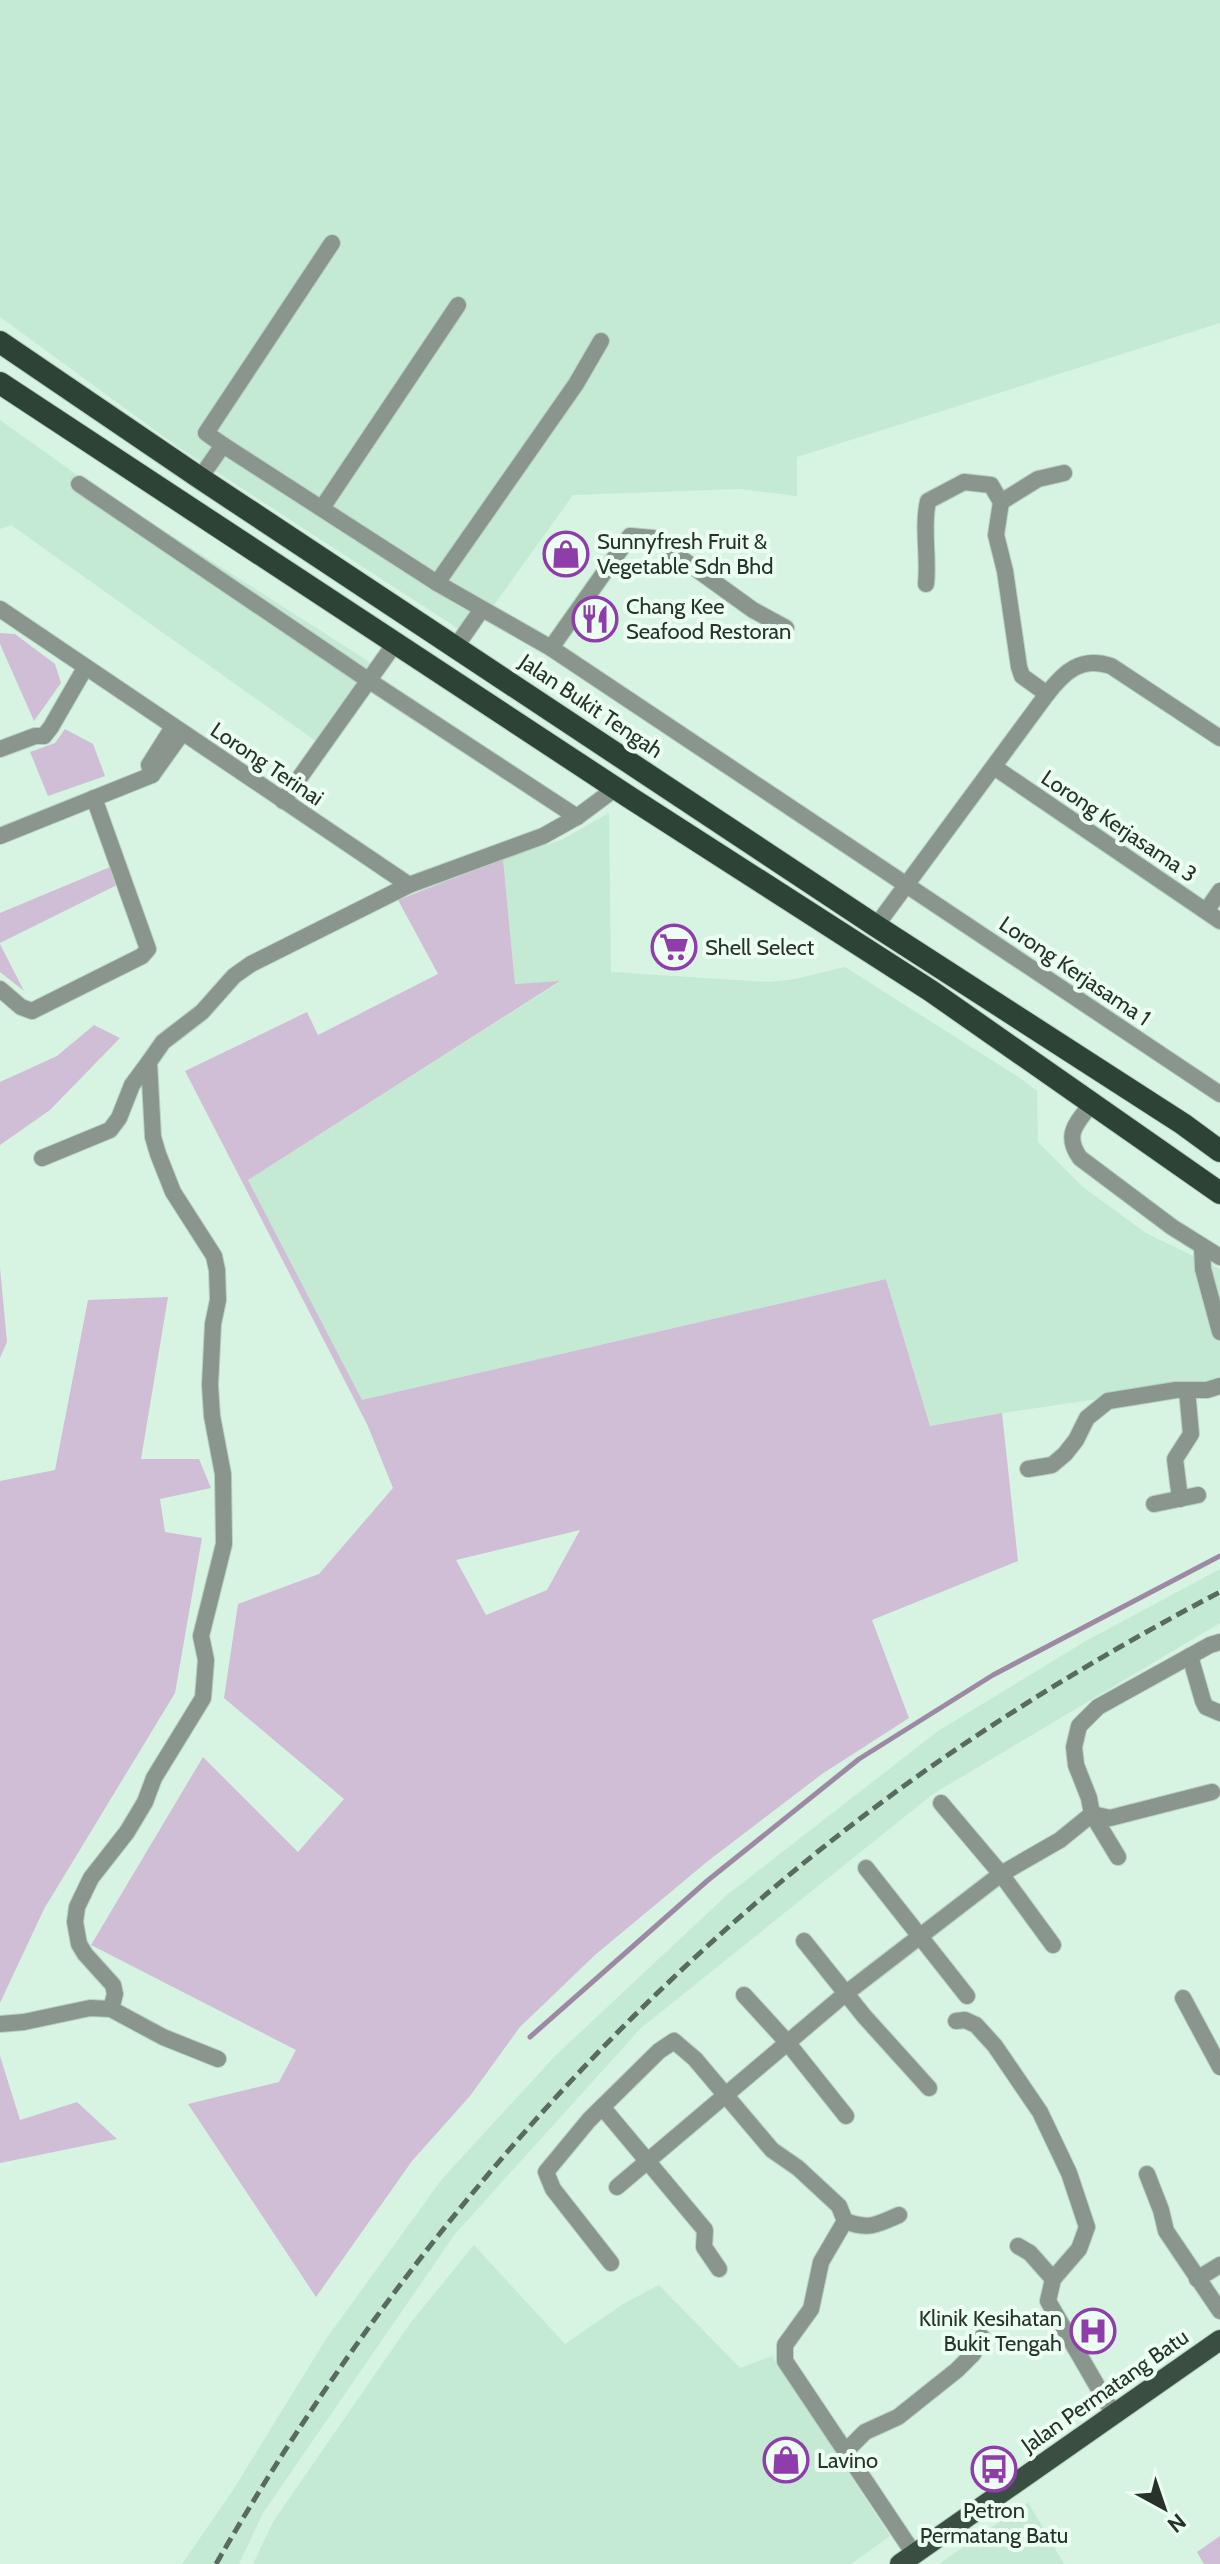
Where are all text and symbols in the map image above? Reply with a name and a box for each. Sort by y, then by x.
place label: Sunnyfresh Fruit & Vegetable Sdn Bhd [597,528,774,580]
shop icon: Sunnyfresh Fruit & Vegetable Sdn Bhd [542,530,590,578]
place label: Chang Kee Seafood Restoran [626,593,791,645]
restaurant icon: Chang Kee Seafood Restoran [571,595,619,643]
street label: Jalan Bukit Tengah [513,647,668,764]
street label: Lorong Terinai [205,716,329,812]
street label: Lorong Kerjasama 3 [1036,764,1202,888]
street label: Lorong Kerjasama 1 [994,910,1156,1032]
supermarket icon: Shell Select [650,923,698,971]
place label: Shell Select [705,934,815,961]
place label: Klinik Kesihatan Bukit Tengah [919,2305,1062,2357]
hospital icon: Klinik Kesihatan Bukit Tengah [1069,2307,1117,2355]
street label: Jalan Permatang Batu [1015,2323,1194,2459]
shop icon: Lavino [762,2436,810,2484]
bus stop icon: Petron Permatang Batu [970,2445,1018,2493]
place label: Lavino [817,2447,878,2474]
north arrow [1124,2468,1204,2548]
place label: Petron Permatang Batu [920,2497,1068,2549]
text: N [1162,2508,1191,2538]

